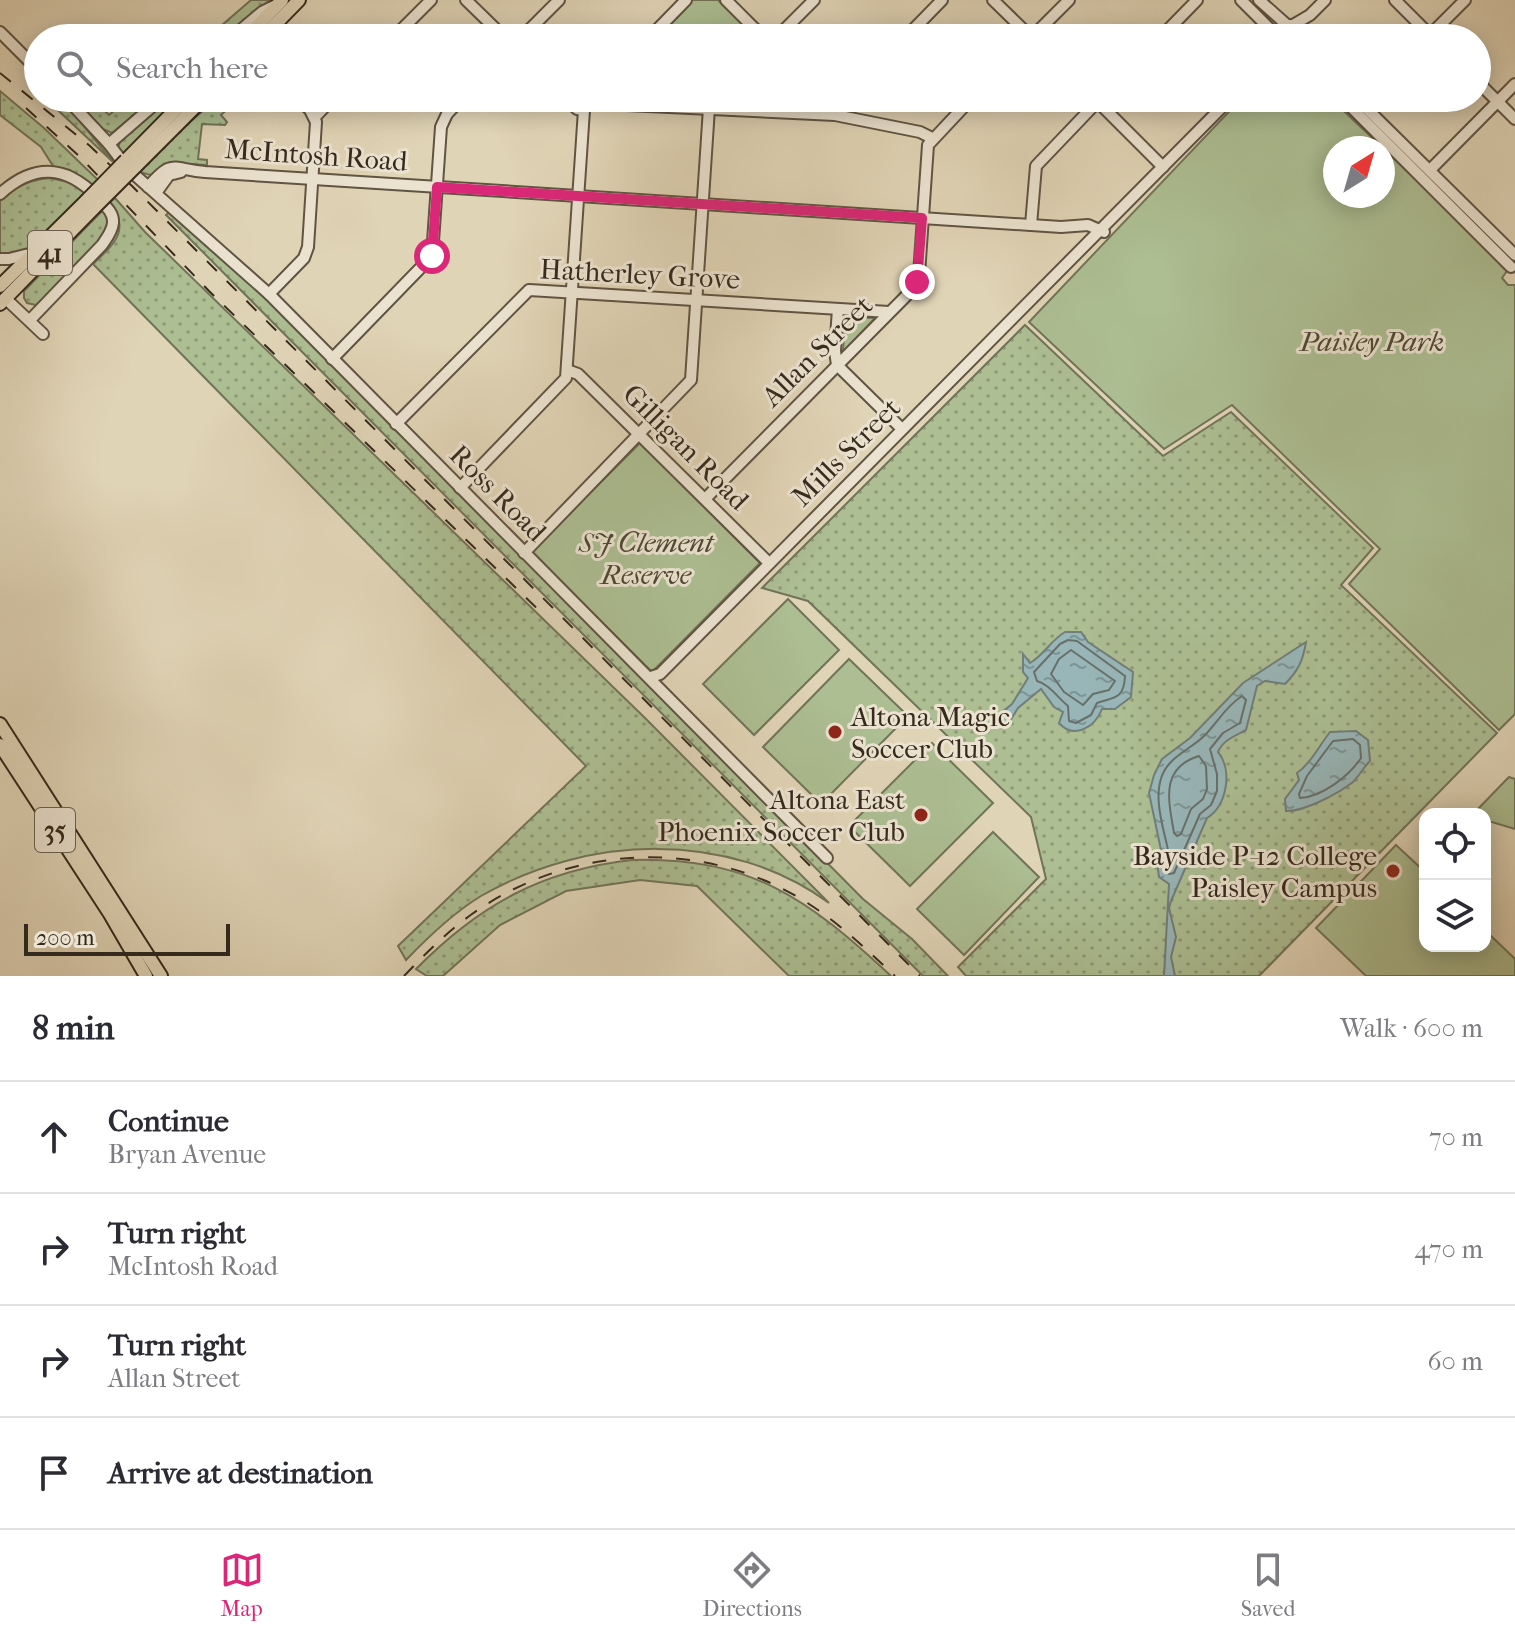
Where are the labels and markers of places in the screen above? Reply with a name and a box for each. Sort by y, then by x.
place label: Altona Magic Soccer Club [850,700,1010,765]
marker: Altona Magic Soccer Club [826,723,844,741]
place label: Altona East Phoenix Soccer Club [657,783,905,848]
marker: Altona East Phoenix Soccer Club [912,806,930,824]
place label: Bayside P-12 College Paisley Campus [1133,839,1377,904]
marker: Bayside P-12 College Paisley Campus [1384,862,1402,880]

